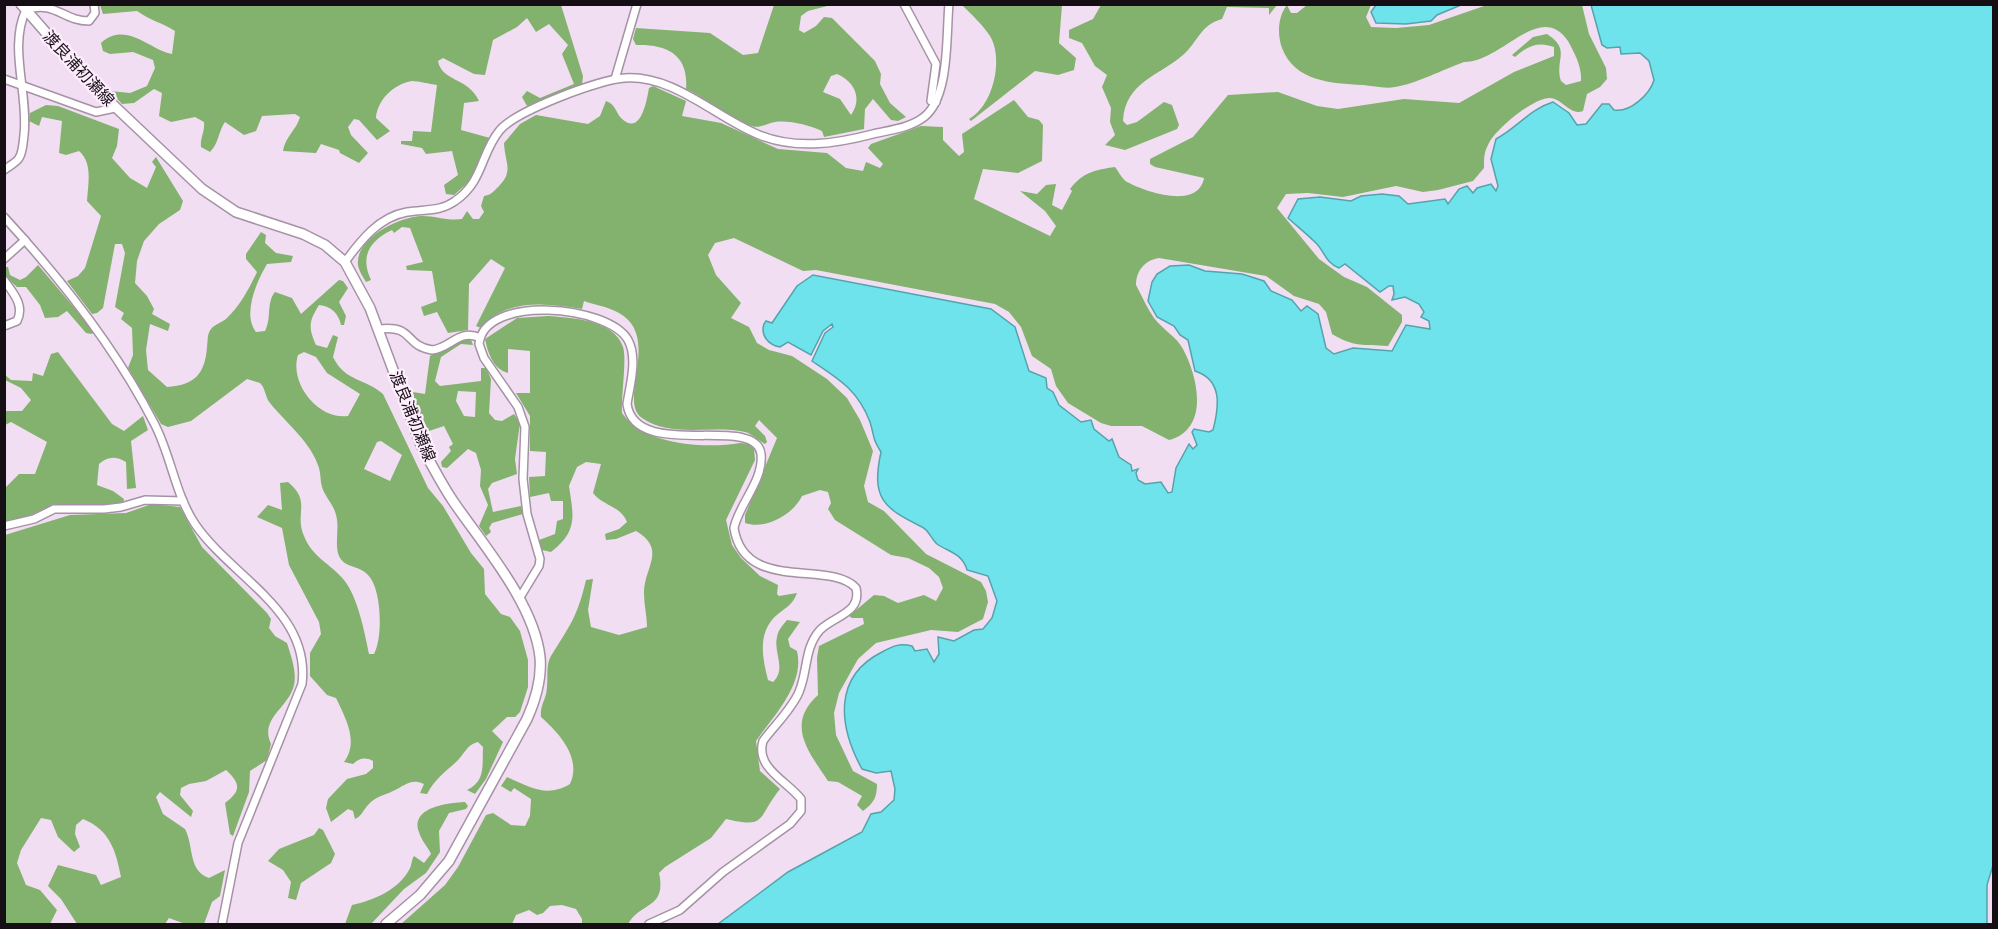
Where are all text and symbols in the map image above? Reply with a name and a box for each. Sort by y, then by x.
street label: 渡良浦初瀬線 [39,26,119,110]
street label: 渡良浦初瀬線 [386,368,440,464]

